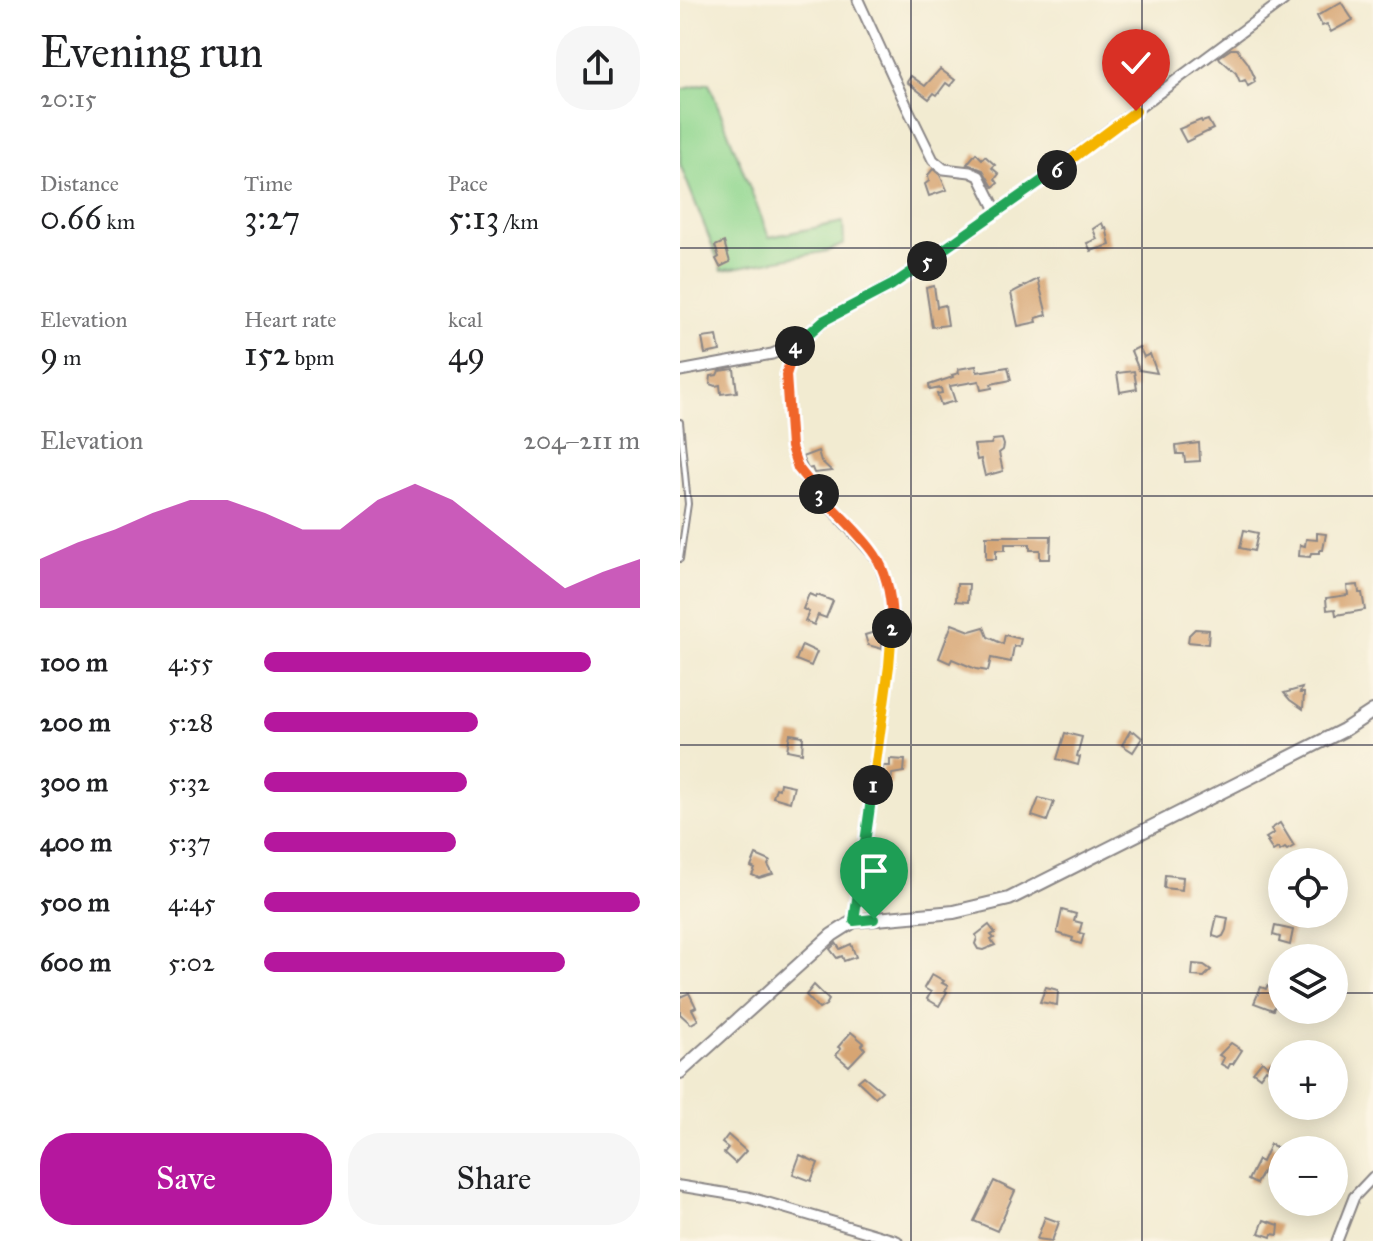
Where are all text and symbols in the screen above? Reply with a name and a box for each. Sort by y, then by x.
text: Evening run [40,25,263,79]
button: share [556,26,640,110]
pin [1102,29,1170,111]
icon: check [1114,41,1158,85]
text: 20:15 [40,82,97,114]
pin: 6 [1037,150,1077,190]
text: 6 [1051,156,1063,183]
text: Distance [40,170,119,197]
text: Time [244,170,293,197]
text: Pace [448,170,488,197]
text: 0.66 [40,197,102,238]
text: 3:27 [244,197,300,238]
text: 5:13 [448,197,499,238]
text: km [102,208,135,235]
text: /km [499,208,539,235]
pin: 5 [907,241,947,281]
text: 5 [922,247,932,274]
text: Elevation [40,306,127,333]
text: Heart rate [244,306,337,333]
text: kcal [448,306,483,333]
pin: 4 [775,326,815,366]
text: 4 [789,332,801,359]
text: 9 [40,333,58,374]
text: 152 [244,333,290,374]
text: 49 [448,333,485,374]
text: m [58,344,82,371]
text: bpm [290,344,335,371]
text: Elevation [40,424,143,456]
text: 204–211 m [523,424,640,456]
pin: 3 [799,474,839,514]
text: 3 [815,480,823,507]
pin: 2 [872,608,912,648]
text: 2 [887,614,897,641]
text: 100 m [40,646,108,678]
text: 4:55 [168,646,213,678]
text: 200 m [40,706,111,738]
text: 5:28 [168,706,213,738]
pin: 1 [853,765,893,805]
text: 300 m [40,766,108,798]
text: 5:32 [168,766,210,798]
text: 1 [869,771,877,798]
text: 400 m [40,826,112,858]
text: 5:37 [168,826,211,858]
pin [840,837,908,919]
map controls [1268,848,1348,1216]
button: locate [1268,848,1348,928]
icon: arrive [852,849,896,893]
text: 500 m [40,886,110,918]
text: 4:45 [168,886,216,918]
button: layers [1268,944,1348,1024]
text: 600 m [40,946,111,978]
text: 5:02 [168,946,215,978]
button: + [1268,1040,1348,1120]
button: Save [40,1133,332,1225]
button: Share [348,1133,640,1225]
button: − [1268,1136,1348,1216]

